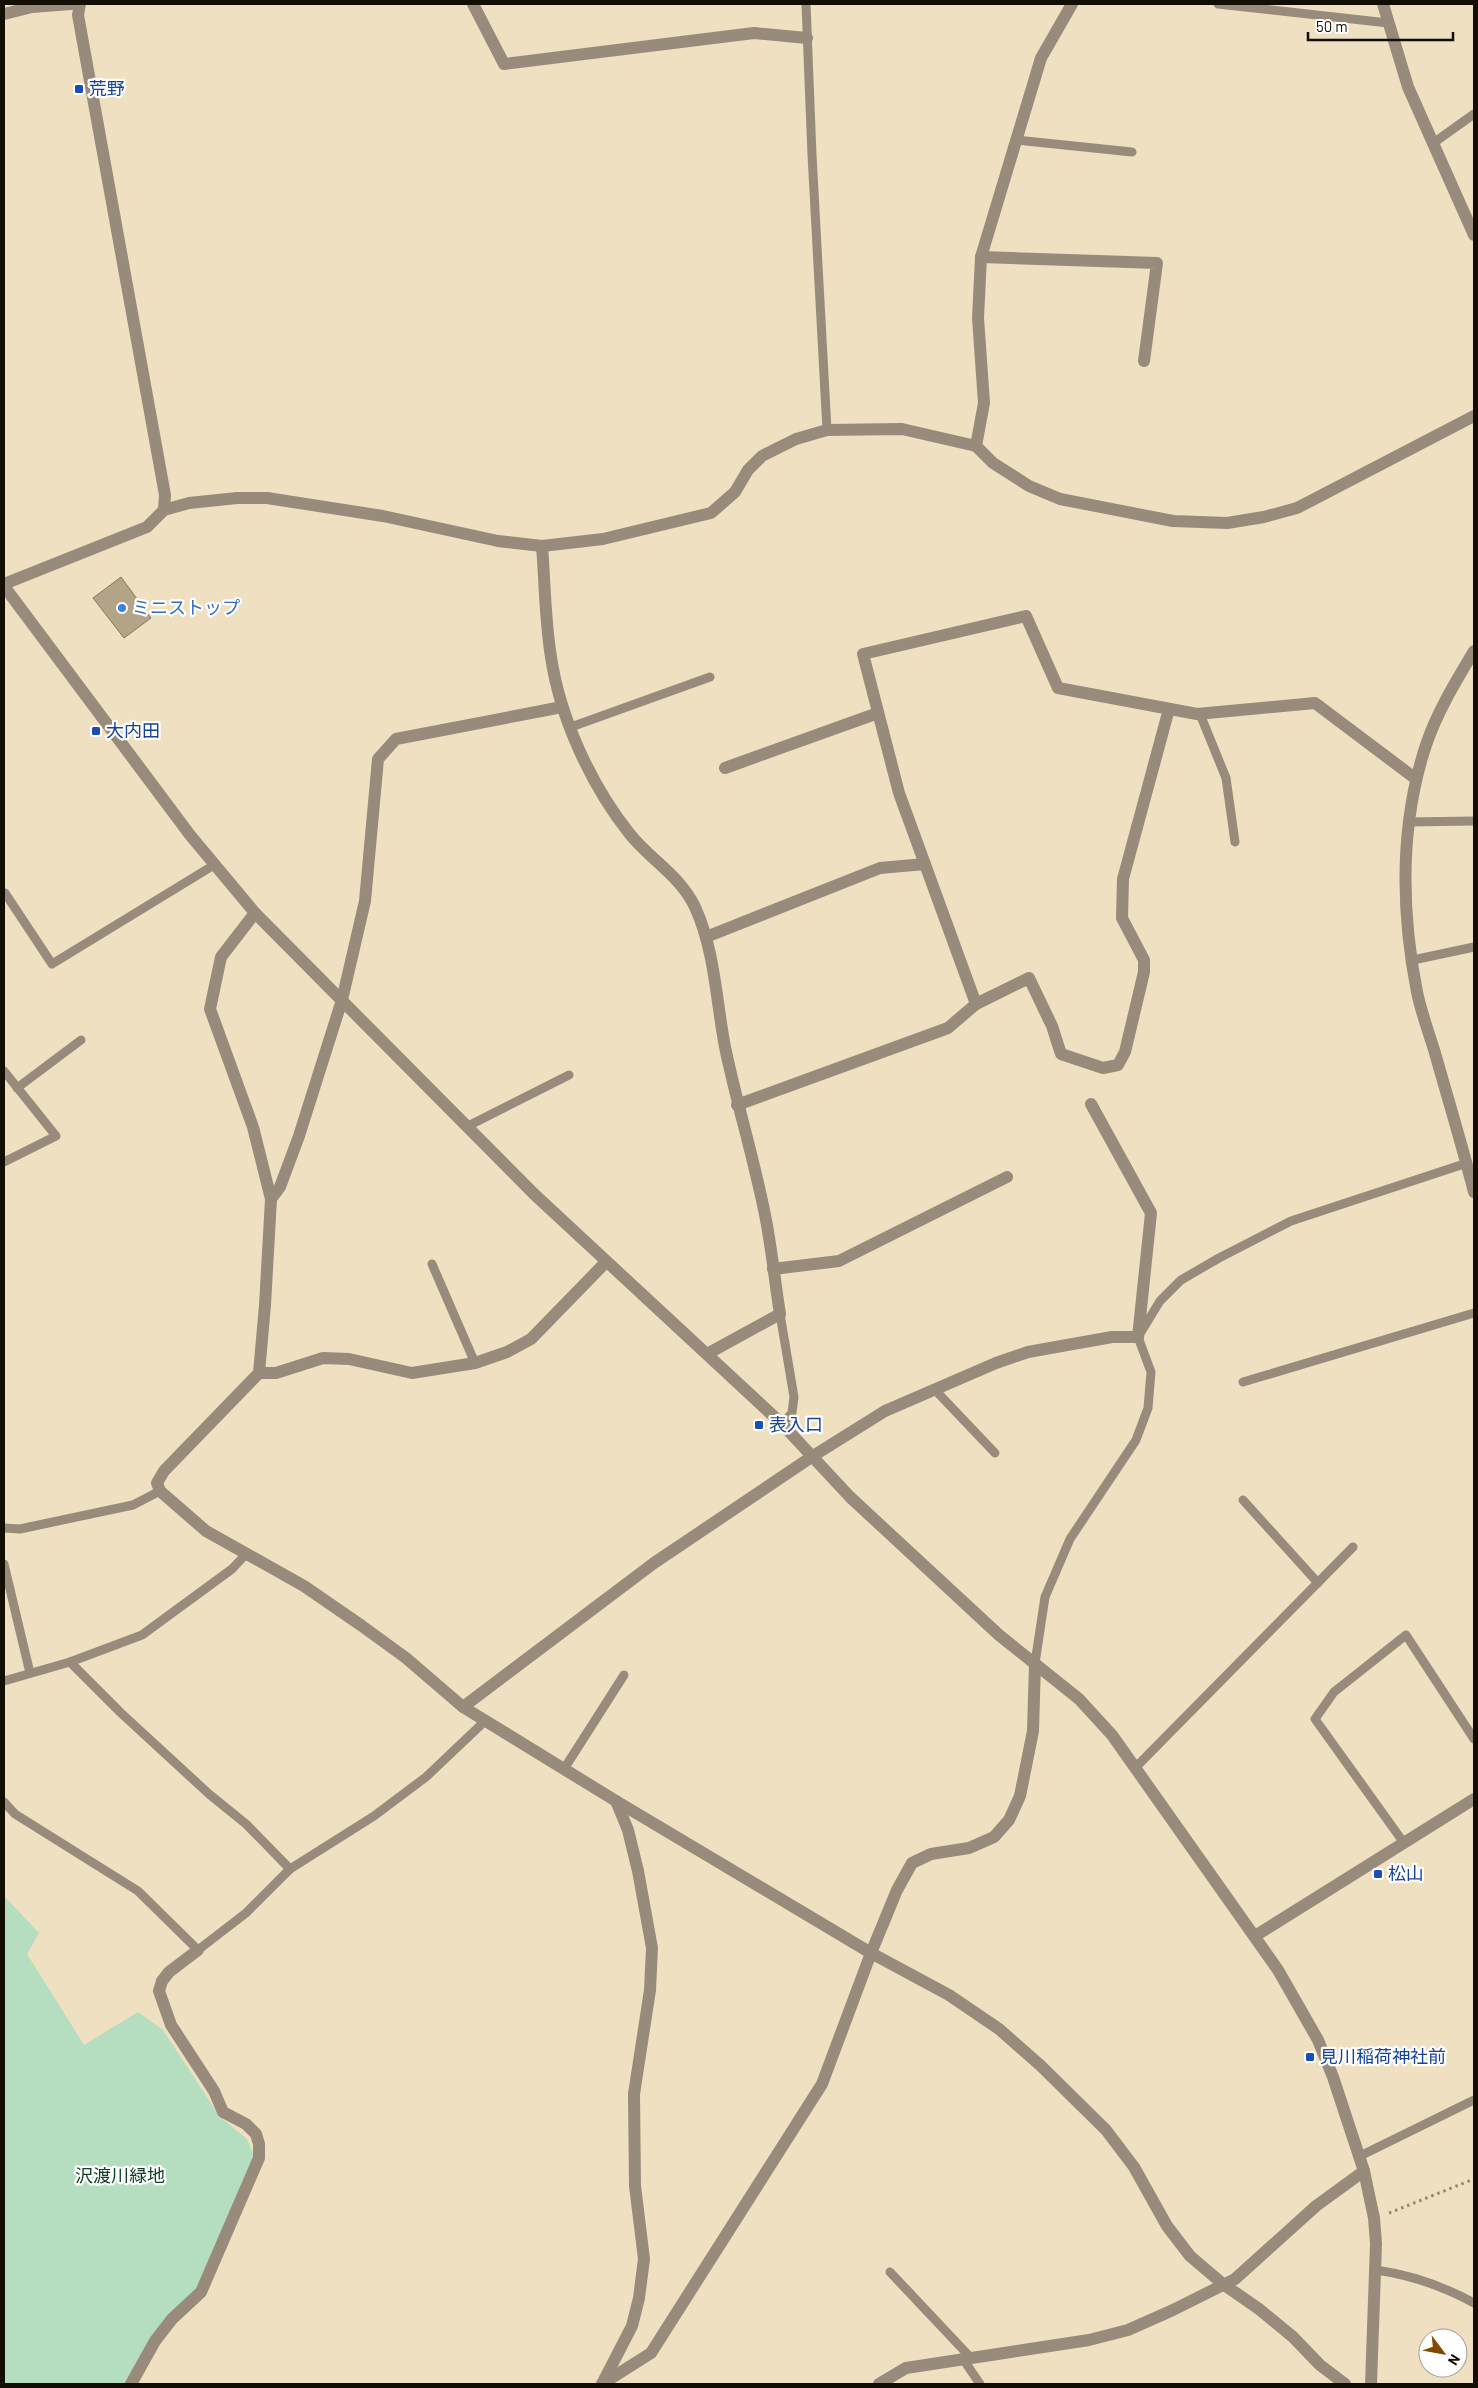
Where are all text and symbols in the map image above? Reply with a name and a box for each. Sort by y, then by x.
scale bar [1308,10,1453,42]
text: 50 m [1316,17,1348,35]
place label: 荒野 [89,77,125,99]
marker: 荒野 [73,83,85,95]
place label: ミニストップ [132,596,240,618]
marker: ミニストップ [116,602,128,614]
place label: 大内田 [106,719,160,741]
marker: 大内田 [90,725,102,737]
place label: 表入口 [769,1413,823,1435]
marker: 表入口 [753,1419,765,1431]
place label: 松山 [1388,1862,1424,1884]
marker: 松山 [1372,1868,1384,1880]
place label: 見川稲荷神社前 [1320,2045,1446,2067]
marker: 見川稲荷神社前 [1304,2051,1316,2063]
park label: 沢渡川緑地 [75,2164,165,2186]
north arrow [1418,2328,1468,2378]
text: N [1445,2352,1464,2369]

